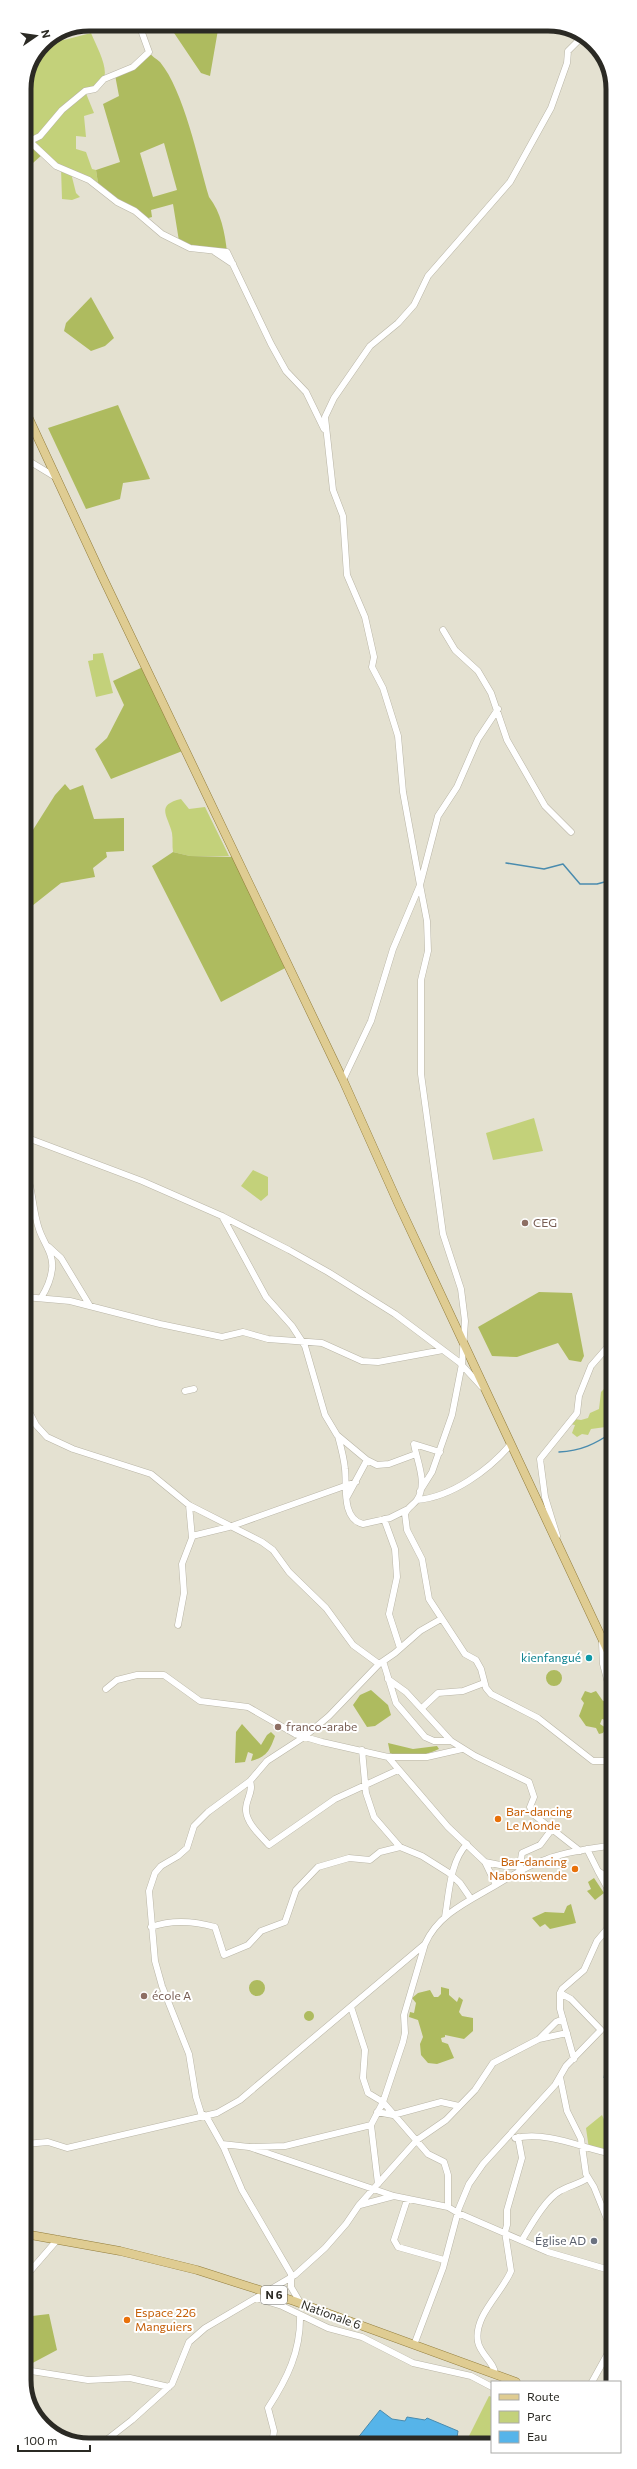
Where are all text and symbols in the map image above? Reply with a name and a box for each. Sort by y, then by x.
north arrow [16,16,56,56]
text: N [39,28,53,39]
place label: CEG [533,1215,557,1229]
marker: CEG [520,1218,530,1228]
place label: kienfangué [521,1650,581,1664]
marker: kienfangué [584,1653,594,1663]
place label: franco-arabe [286,1719,357,1733]
marker: franco-arabe [273,1722,283,1732]
place label: Bar-dancing Le Monde [506,1804,573,1832]
marker: Bar-dancing Le Monde [493,1814,503,1824]
place label: Bar-dancing Nabonswende [489,1854,567,1882]
marker: Bar-dancing Nabonswende [570,1864,580,1874]
place label: école A [152,1988,191,2002]
marker: école A [139,1991,149,2001]
place label: Église AD [535,2233,586,2247]
marker: Église AD [589,2236,599,2246]
road number: N 6 [261,2286,287,2304]
street label: Nationale 6 [300,2297,363,2331]
place label: Espace 226 Manguiers [135,2305,196,2333]
marker: Espace 226 Manguiers [122,2315,132,2325]
legend [491,2381,621,2453]
text: Route [527,2389,560,2403]
text: Parc [527,2409,551,2423]
scale bar [18,2427,90,2453]
text: Eau [527,2429,547,2443]
text: 100 m [24,2433,58,2447]

